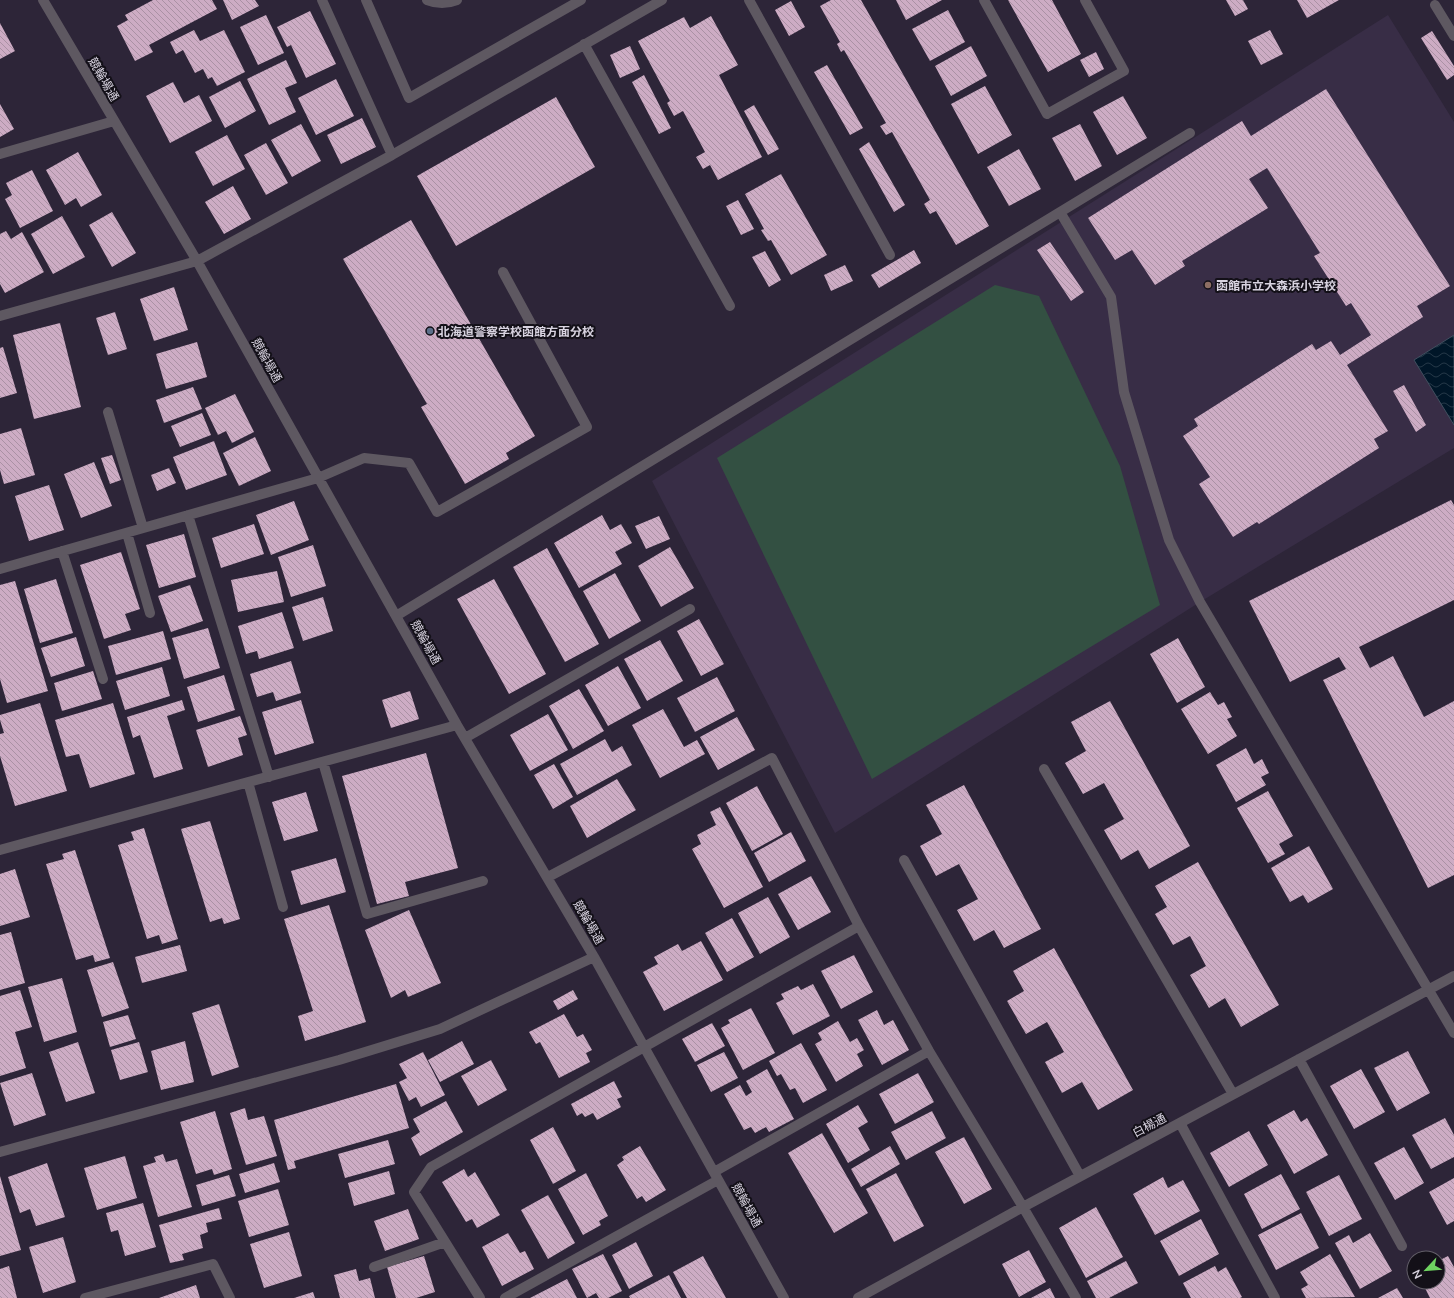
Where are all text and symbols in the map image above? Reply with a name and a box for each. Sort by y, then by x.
street label: 競輪場通 [86,54,122,104]
place label: 函館市立大森浜小学校 [1216,278,1336,293]
marker: 函館市立大森浜小学校 [1203,280,1213,290]
place label: 北海道警察学校函館方面分校 [438,324,594,339]
marker: 北海道警察学校函館方面分校 [425,326,435,336]
street label: 競輪場通 [249,335,285,385]
street label: 競輪場通 [408,617,444,667]
street label: 競輪場通 [571,897,607,947]
street label: 白楊通 [1130,1110,1168,1140]
street label: 競輪場通 [729,1180,765,1230]
north arrow [1406,1250,1446,1290]
text: N [1409,1268,1425,1281]

